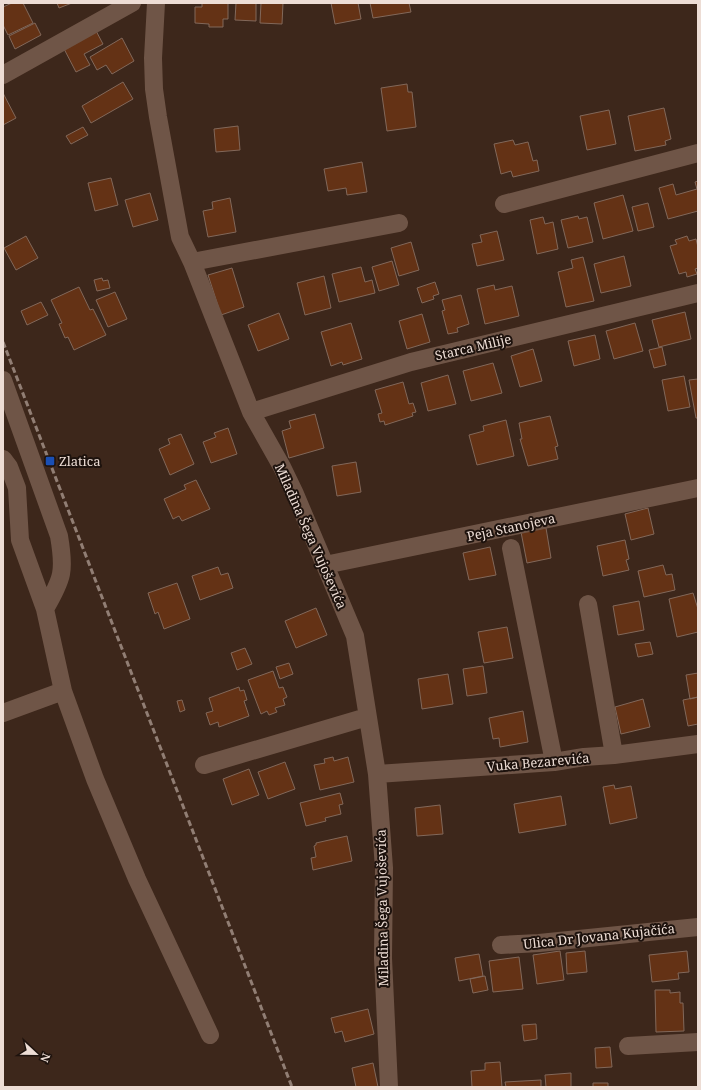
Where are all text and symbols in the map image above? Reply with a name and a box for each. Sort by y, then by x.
street label: Starca Milije [433,329,513,364]
place label: Zlatica [59,452,101,470]
marker: Zlatica [44,455,56,467]
street label: Miladina Šega Vujoševića [271,460,351,612]
street label: Peja Stanojeva [465,509,557,545]
street label: Vuka Bezarevića [486,749,590,775]
street label: Miladina Šega Vujoševića [372,829,392,987]
street label: Ulica Dr Jovana Kujačića [522,919,676,953]
north arrow [16,1034,56,1074]
text: N [37,1051,54,1065]

